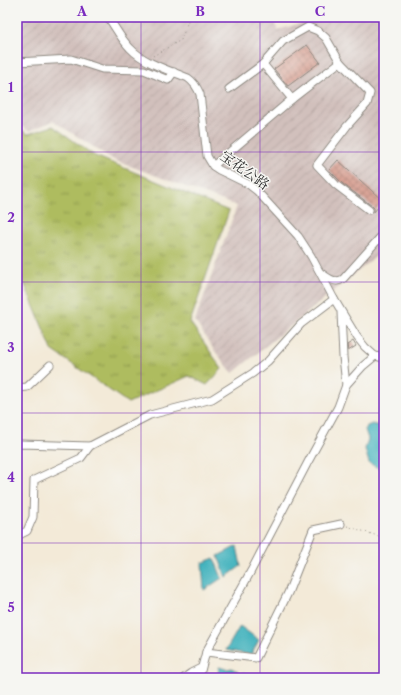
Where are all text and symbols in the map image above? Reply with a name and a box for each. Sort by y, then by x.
text: A [76,3,88,19]
text: B [195,3,205,19]
text: C [315,3,325,19]
text: 1 [8,79,14,95]
street label: 宝花公路 [217,147,273,193]
text: 2 [7,209,15,225]
text: 3 [7,339,15,355]
text: 4 [7,469,15,485]
text: 5 [7,599,15,615]

